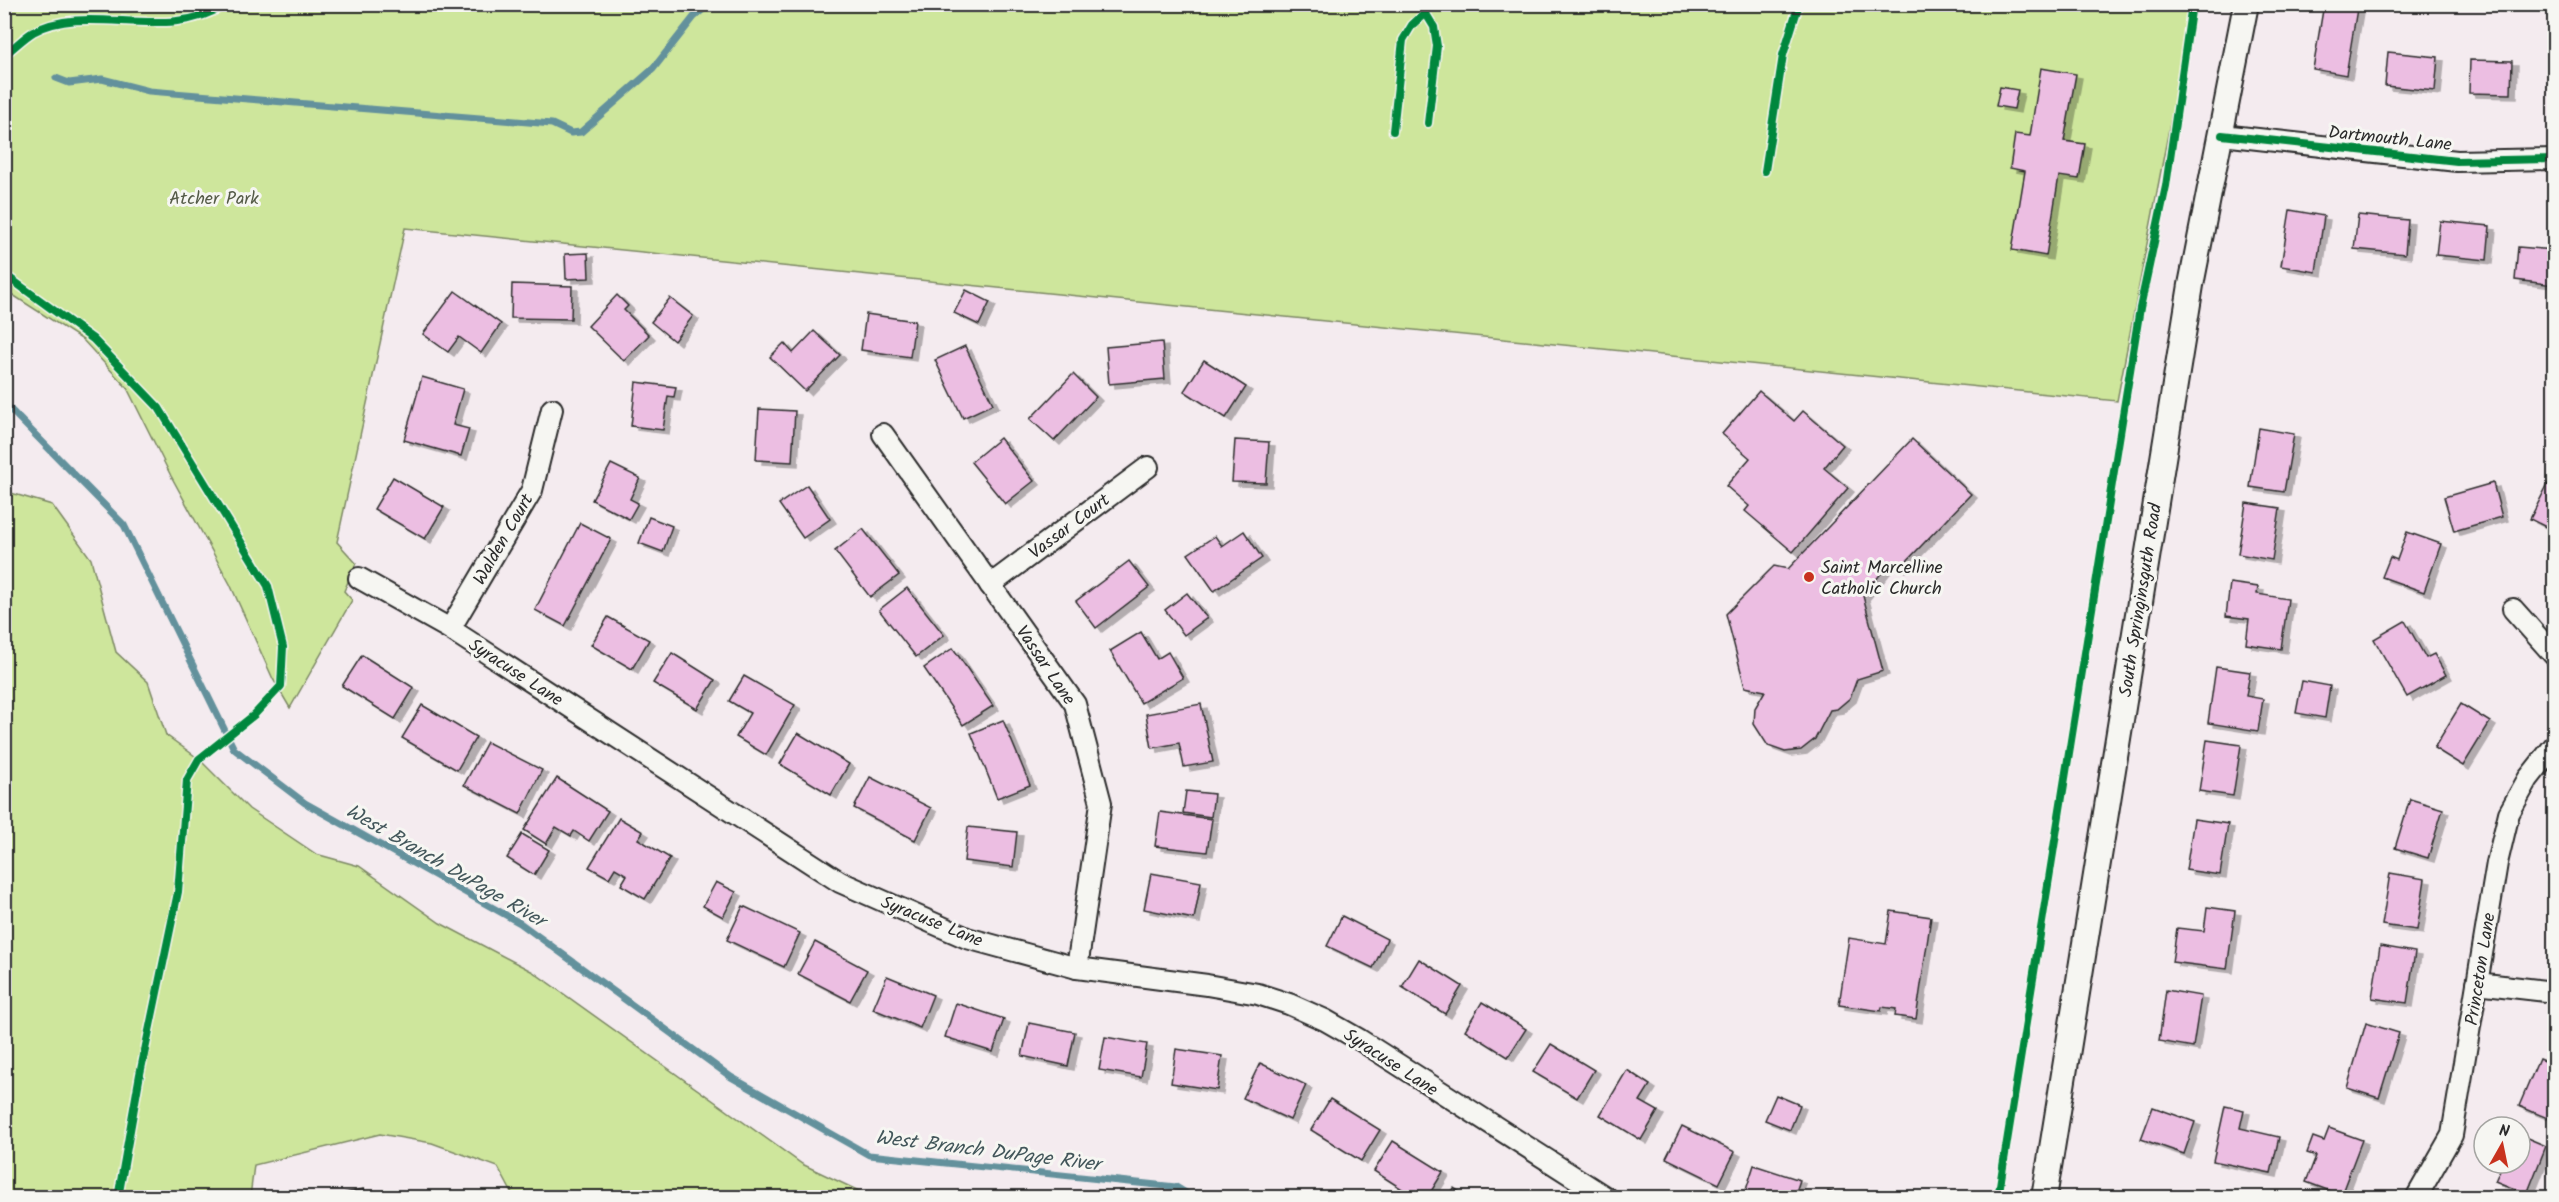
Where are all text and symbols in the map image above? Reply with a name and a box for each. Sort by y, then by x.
street label: Dartmouth Lane [2327,119,2453,160]
park label: Atcher Park [169,185,259,214]
street label: Vassar Court [1023,486,1118,568]
street label: Walden Court [466,488,543,591]
street label: South Springinsguth Road [2112,500,2171,699]
place label: Saint Marcelline Catholic Church [1821,554,1943,604]
marker: Saint Marcelline Catholic Church [1802,570,1816,584]
street label: Vassar Lane [1007,620,1082,712]
street label: Syracuse Lane [462,632,568,715]
water label: West Branch DuPage River [339,796,555,939]
street label: Syracuse Lane [876,889,987,956]
street label: Princeton Lane [2458,911,2505,1028]
street label: Syracuse Lane [1337,1022,1443,1105]
north arrow [2472,1115,2532,1175]
text: N [2497,1119,2511,1145]
water label: West Branch DuPage River [874,1122,1106,1182]

